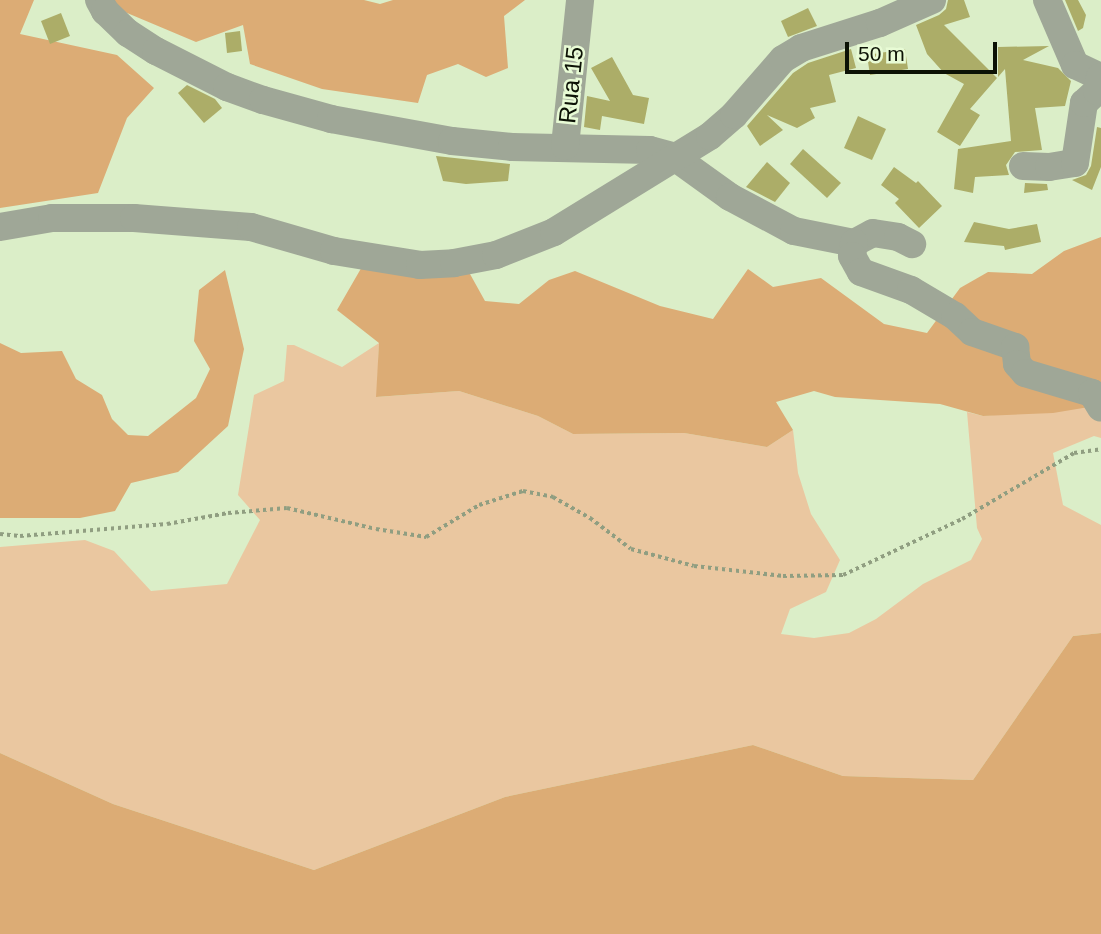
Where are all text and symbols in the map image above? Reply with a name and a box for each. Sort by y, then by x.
scale bar [849,28,1001,72]
text: 50 m [858,42,905,65]
street label: Rua 15 [553,45,589,125]

